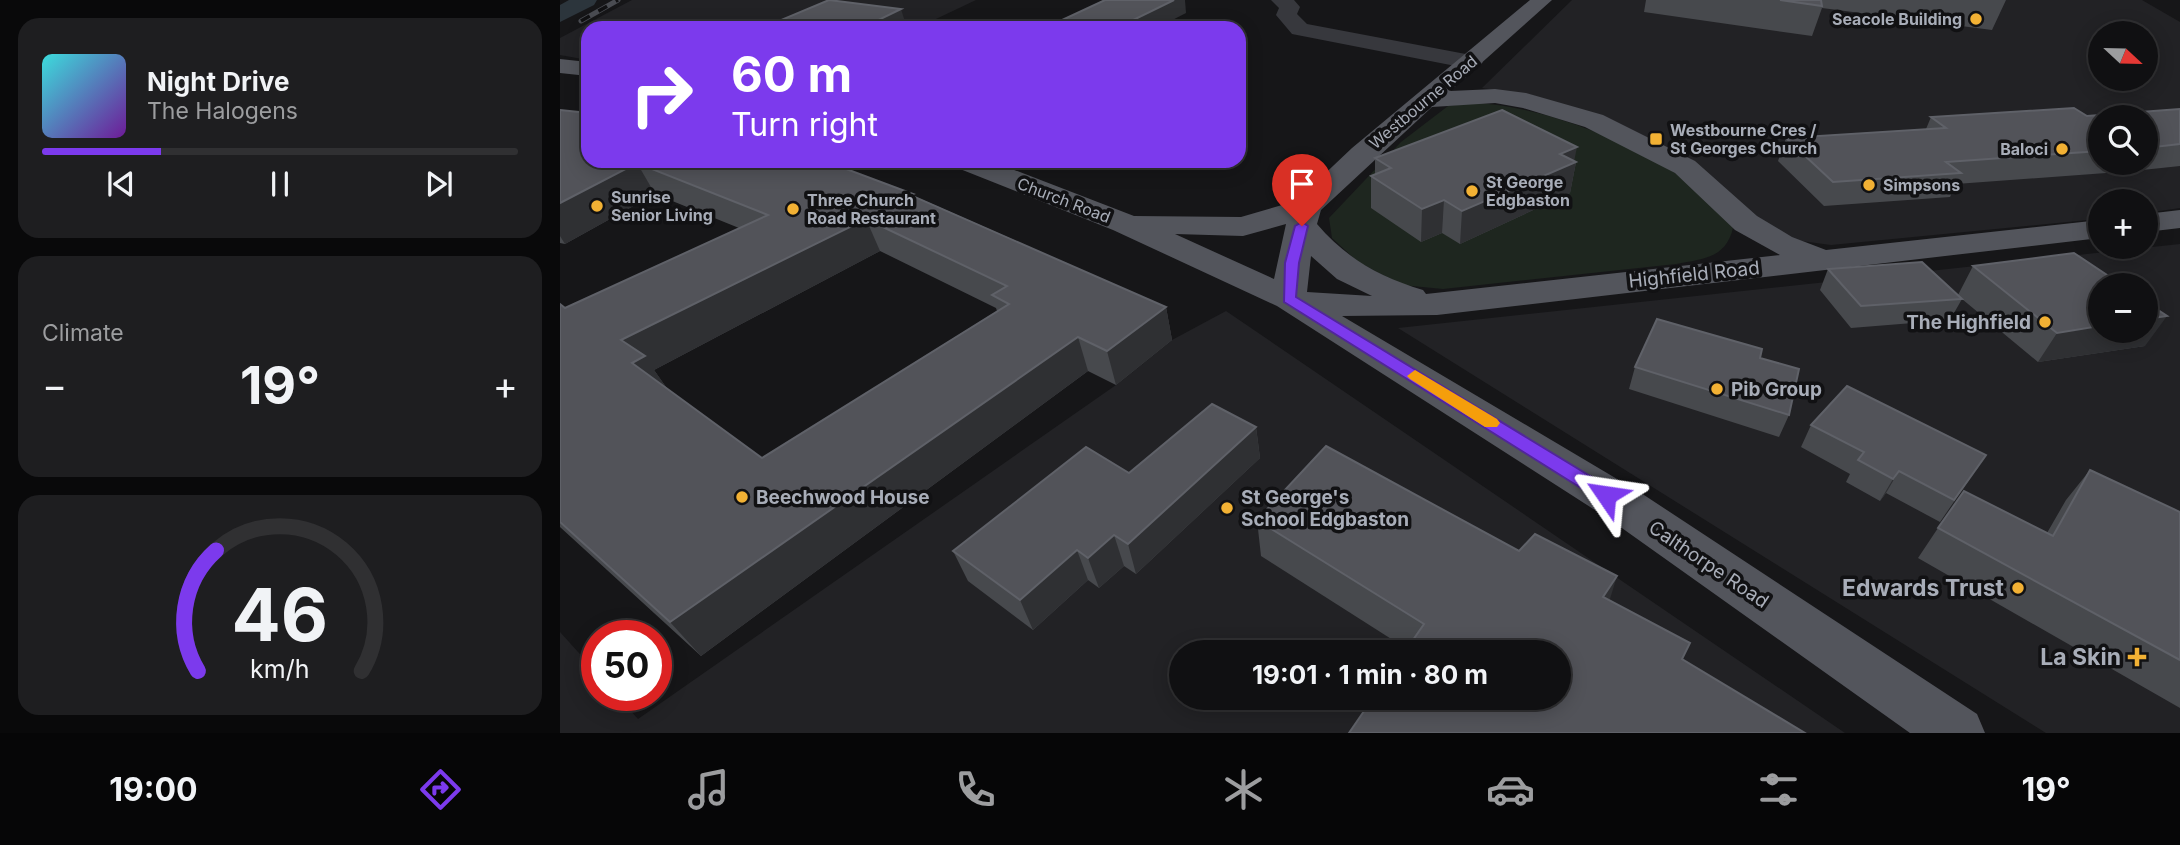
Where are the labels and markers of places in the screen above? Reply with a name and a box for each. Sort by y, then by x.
place label: Seacole Building [1832,9,1962,29]
marker: Seacole Building [1968,11,1984,27]
place label: Westbourne Cres / St Georges Church [1670,120,1817,158]
marker: Westbourne Cres / St Georges Church [1648,131,1664,147]
place label: Baloci [2000,139,2048,159]
marker: Baloci [2054,141,2070,157]
pin [1272,154,1332,226]
place label: St George Edgbaston [1486,172,1570,210]
place label: Simpsons [1883,175,1960,195]
marker: Simpsons [1861,177,1877,193]
marker: St George Edgbaston [1464,183,1480,199]
place label: Sunrise Senior Living [611,187,713,225]
place label: Three Church Road Restaurant [807,190,936,228]
marker: Sunrise Senior Living [589,198,605,214]
marker: Three Church Road Restaurant [785,201,801,217]
place label: The Highfield [1906,311,2031,334]
marker: The Highfield [2037,314,2053,330]
place label: Pib Group [1731,378,1822,401]
marker: Pib Group [1709,381,1725,397]
place label: Beechwood House [756,486,930,509]
place label: St George's School Edgbaston [1241,486,1409,531]
marker: Beechwood House [734,489,750,505]
marker: St George's School Edgbaston [1219,500,1235,516]
place label: Edwards Trust [1842,574,2005,602]
marker: Edwards Trust [2010,580,2026,596]
place label: La Skin [2040,643,2121,671]
marker: La Skin [2127,647,2147,667]

